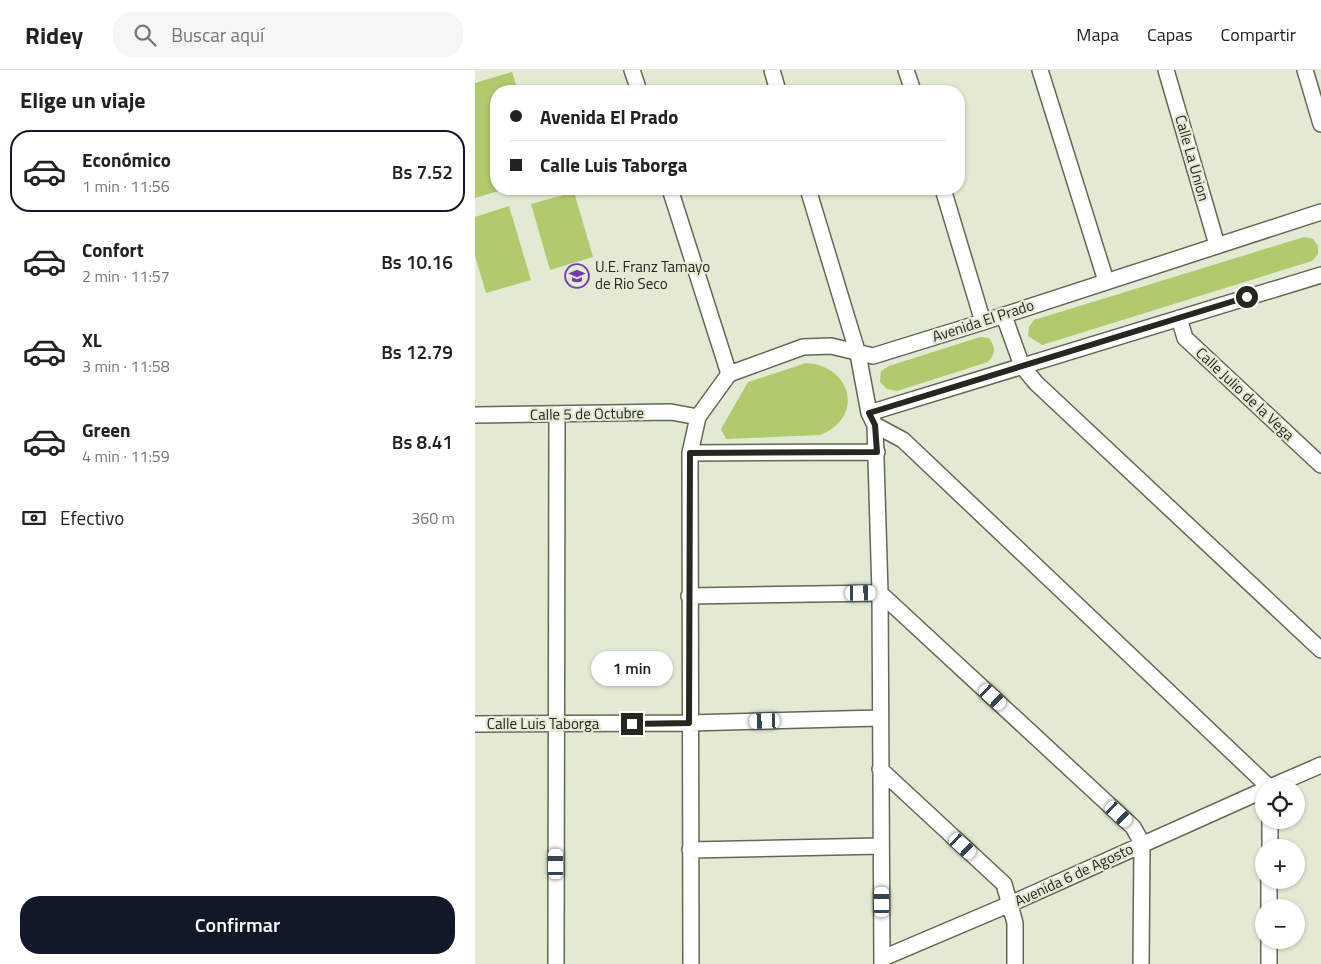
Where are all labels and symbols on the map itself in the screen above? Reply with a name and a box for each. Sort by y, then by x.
street label: Calle La Union [1169,112,1216,204]
place label: U.E. Franz Tamayo de Rio Seco [595,255,710,295]
school or university icon: U.E. Franz Tamayo de Rio Seco [564,263,590,289]
route start [1236,286,1258,308]
street label: Avenida El Prado [929,293,1037,348]
street label: Calle Julio de la Vega [1191,342,1300,446]
street label: Calle 5 de Octubre [530,401,644,426]
car [845,585,876,601]
callout: 1 min [591,652,673,686]
car [976,681,1009,713]
street label: Calle Luis Taborga [487,712,600,735]
route end [621,713,643,735]
car [749,713,780,729]
car [1102,798,1135,830]
car [946,830,979,862]
street label: Avenida 6 de Agosto [1011,837,1137,912]
car [548,849,563,879]
car [874,887,889,917]

